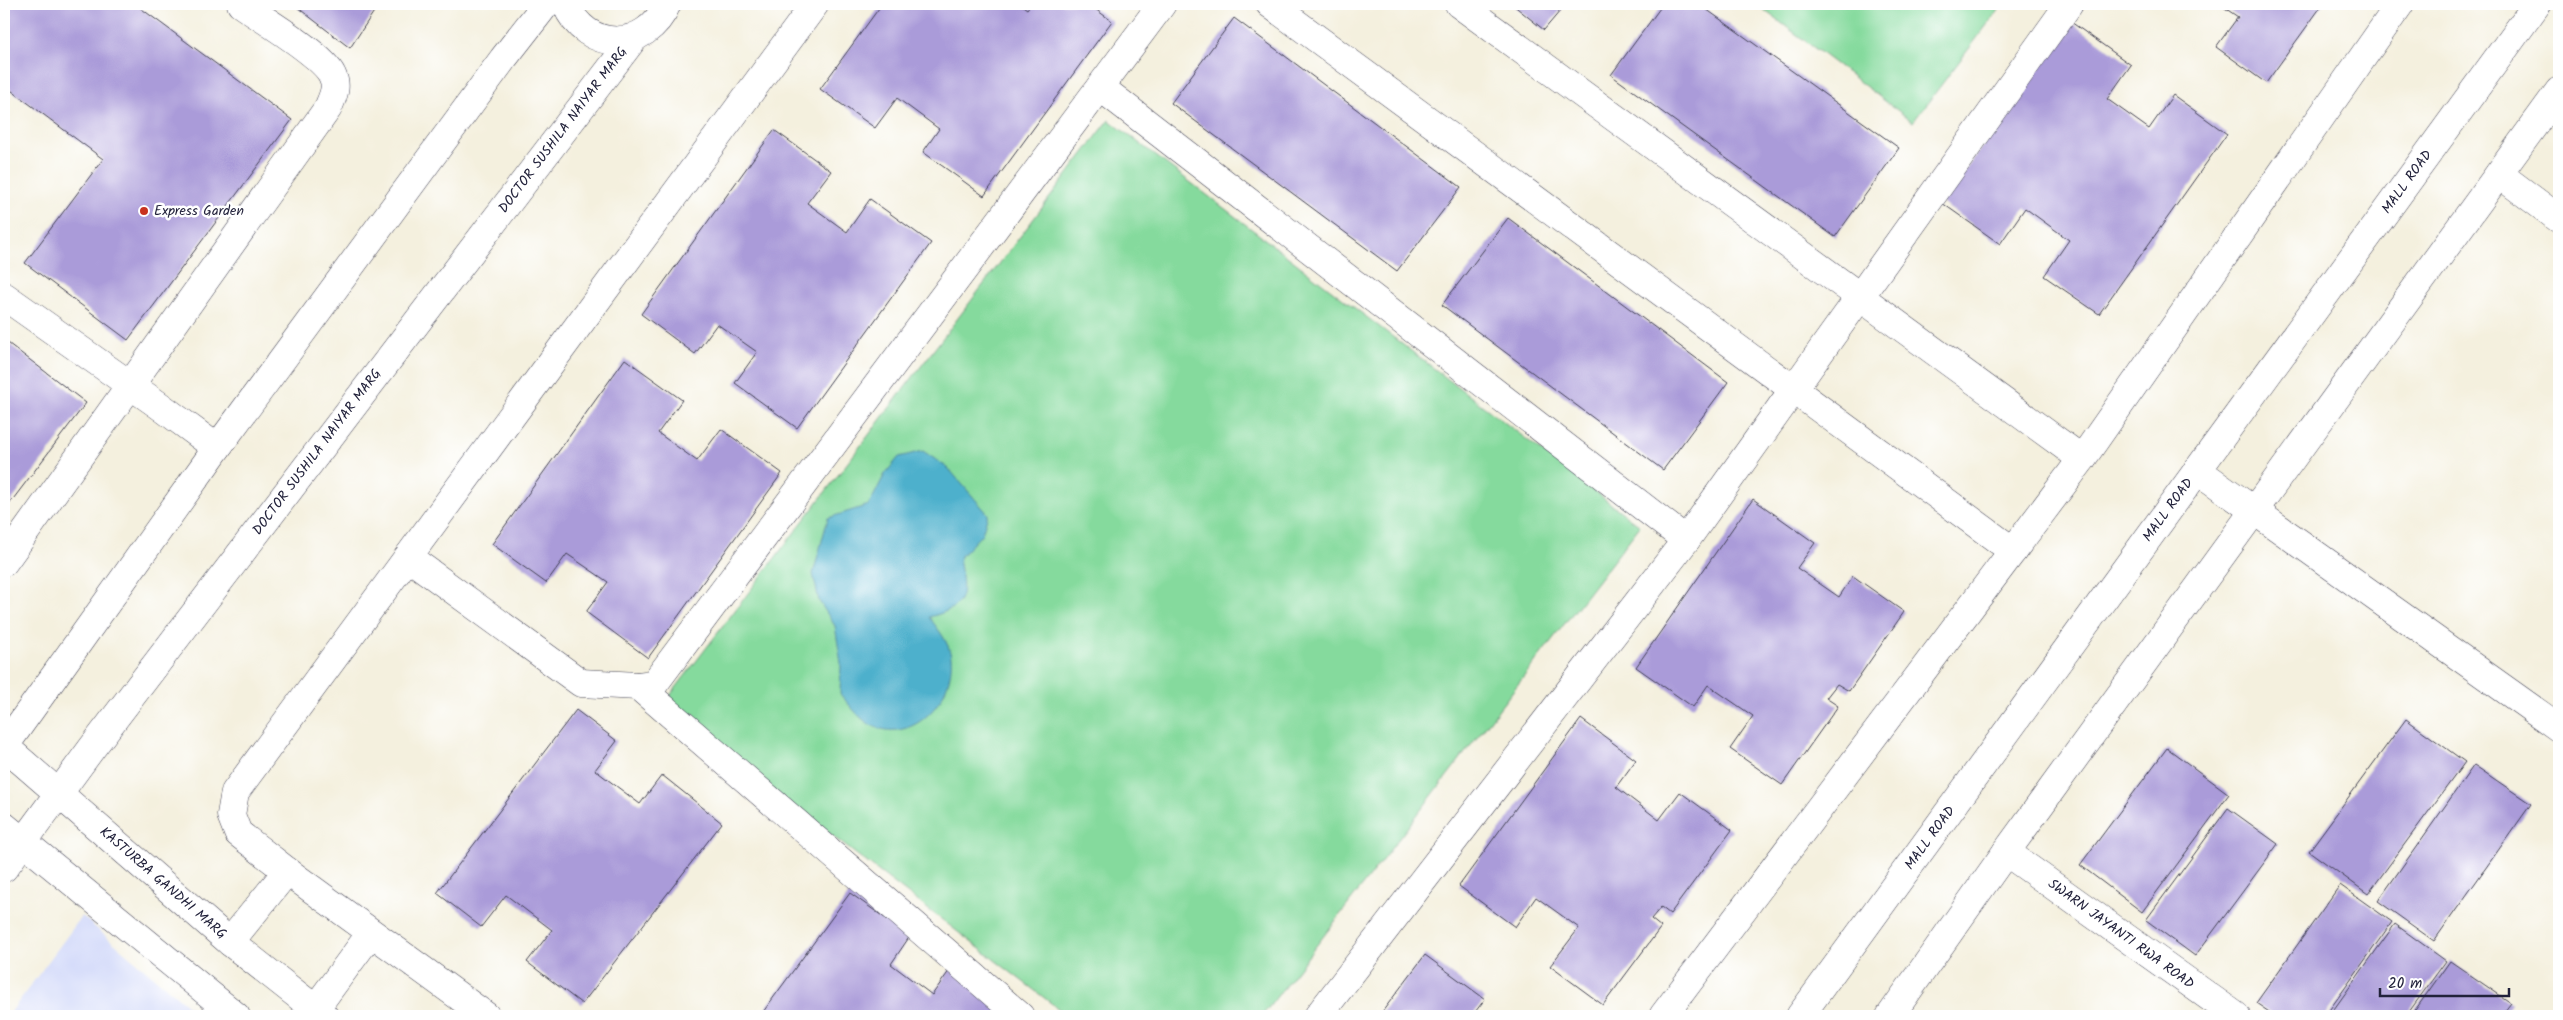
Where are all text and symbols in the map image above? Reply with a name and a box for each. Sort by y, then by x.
street label: DOCTOR SUSHILA NAIYAR MARG [493,42,633,218]
street label: MALL ROAD [2376,145,2438,219]
place label: Express Garden [154,200,244,222]
marker: Express Garden [138,205,150,217]
street label: DOCTOR SUSHILA NAIYAR MARG [247,364,387,540]
street label: MALL ROAD [2137,473,2199,547]
street label: MALL ROAD [1899,801,1961,875]
street label: KASTURBA GANDHI MARG [94,821,232,945]
street label: SWARN JAYANTI RWA ROAD [2043,873,2199,995]
scale bar [2380,965,2509,997]
text: 20 m [2388,972,2422,996]

